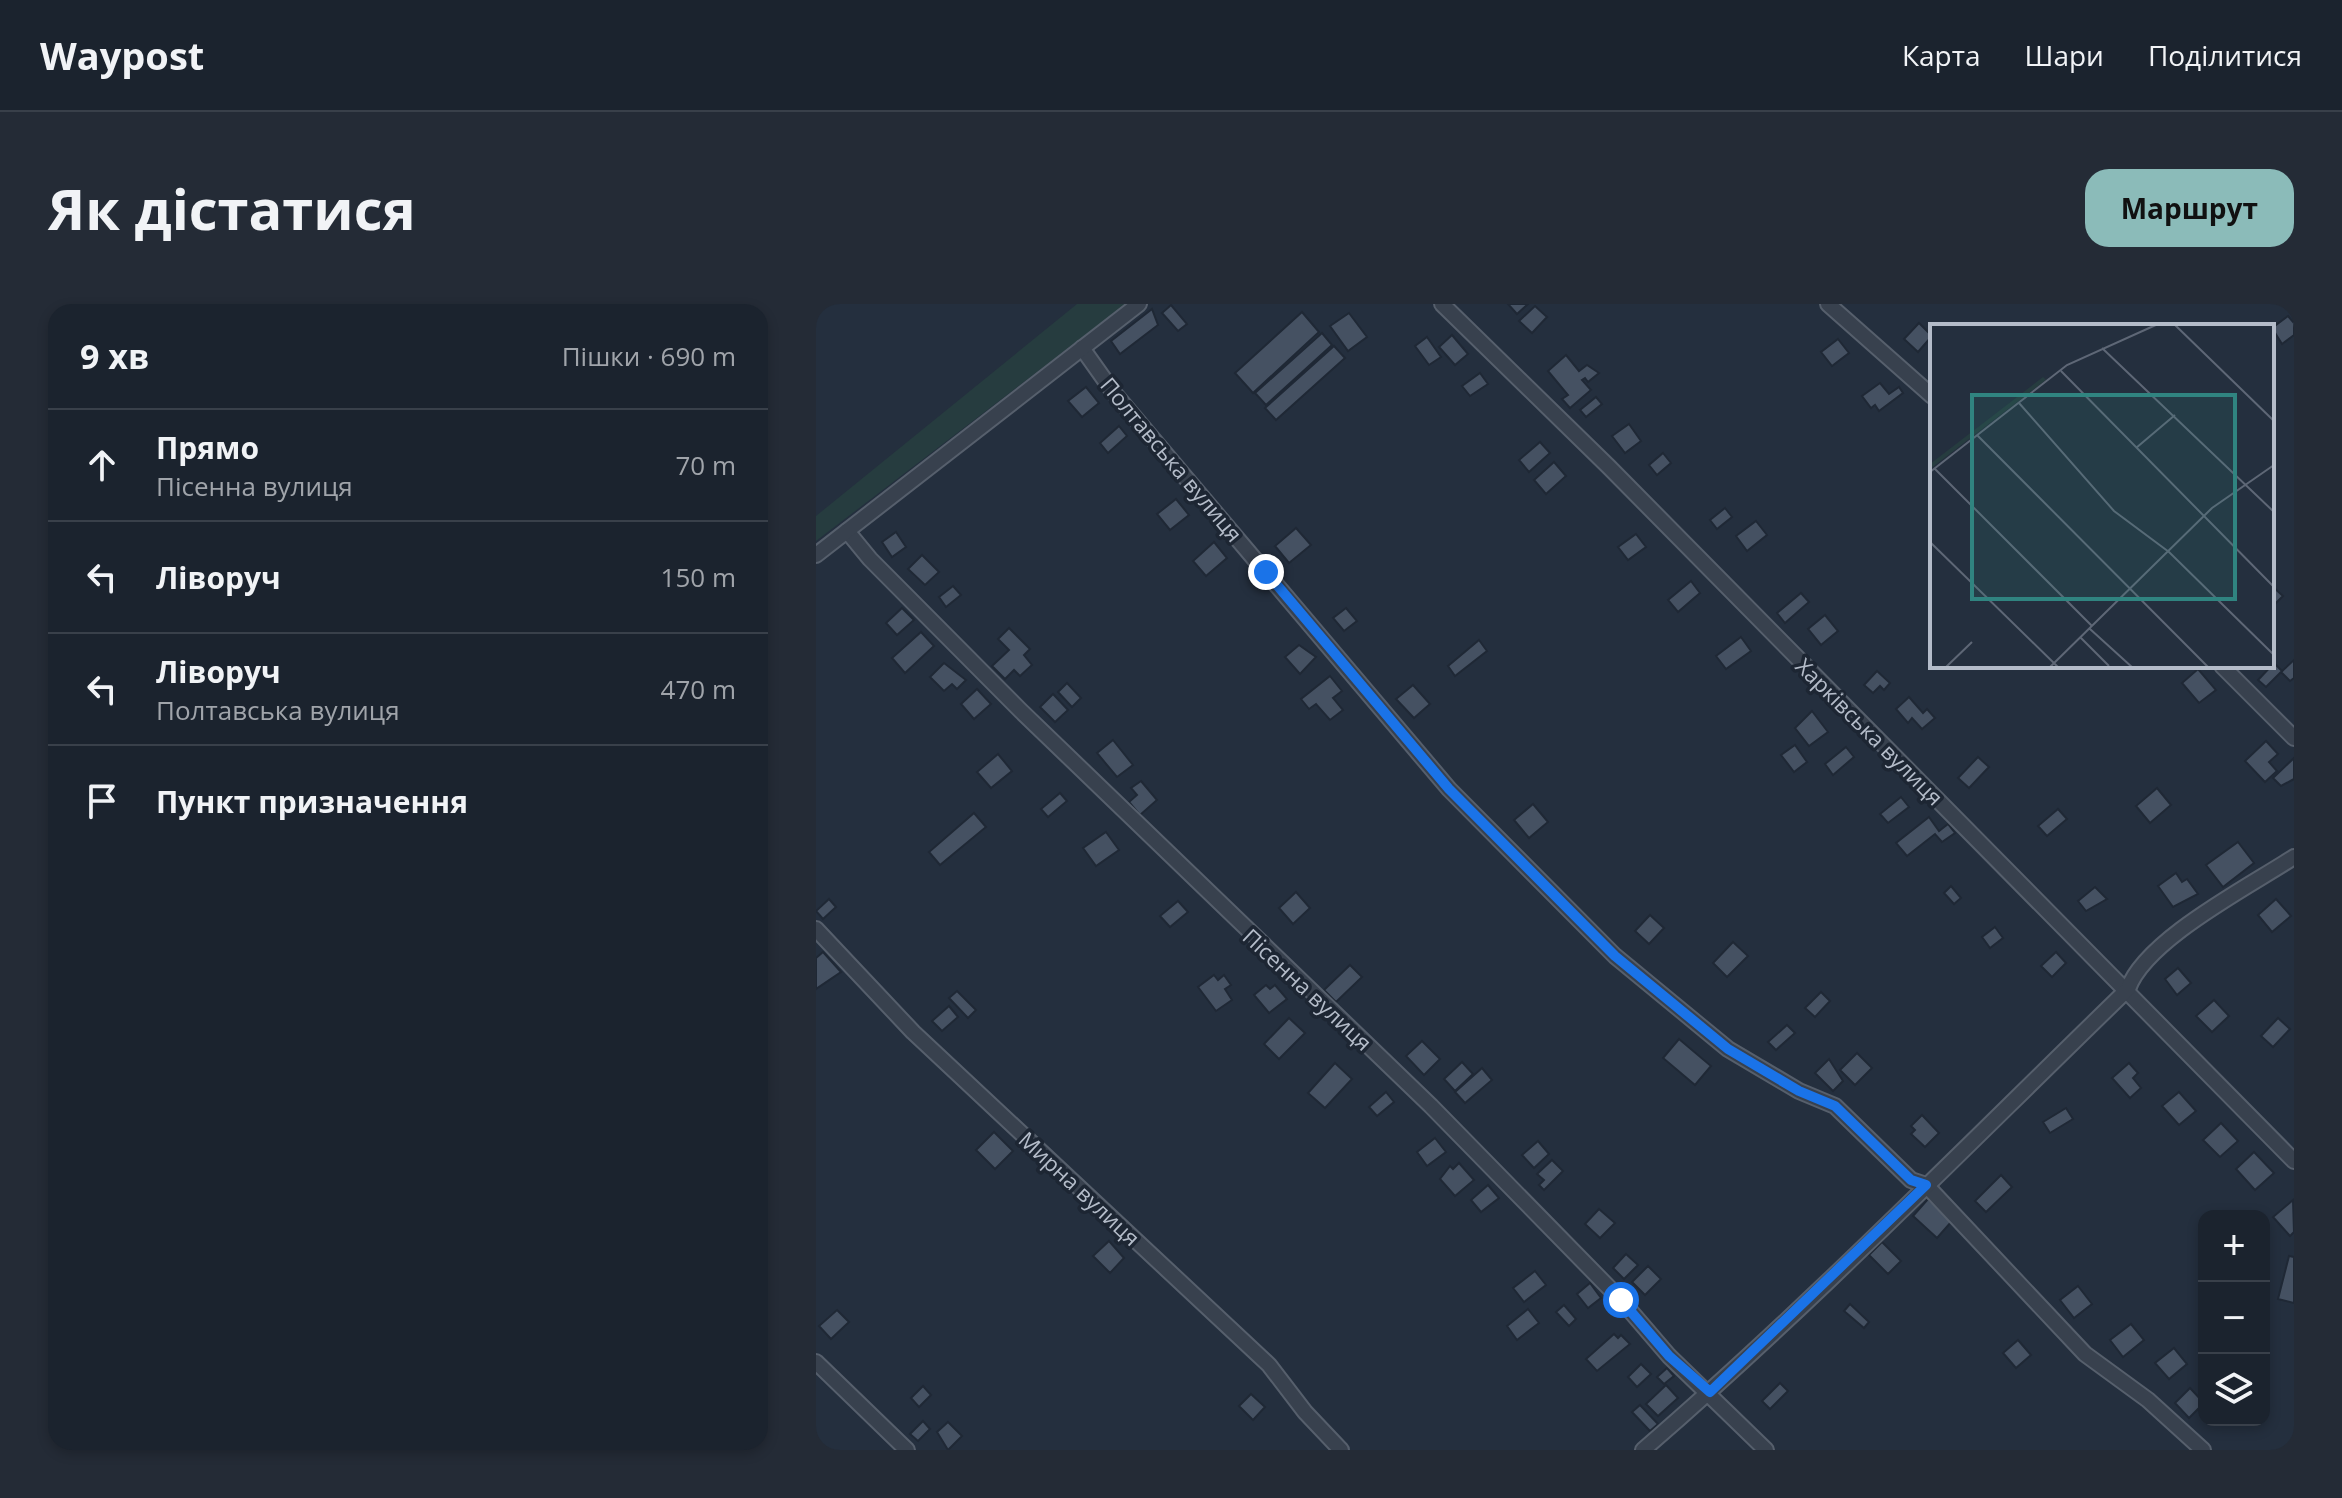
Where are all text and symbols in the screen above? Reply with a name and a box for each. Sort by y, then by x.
text: Waypost [40,29,204,81]
text: Карта [1902,36,1981,74]
text: Шари [2025,36,2104,74]
text: Поділитися [2148,36,2302,74]
button: Маршрут [2085,169,2294,247]
text: Як дістатися [48,170,416,246]
inset map [1930,324,2274,668]
text: 9 хв [80,333,149,379]
text: Пішки · 690 m [562,338,736,374]
street label: Полтавська вулиця [1094,370,1250,548]
text: Прямо [156,427,259,468]
icon: ahead [80,443,124,487]
text: 70 m [675,447,736,483]
text: Пісенна вулиця [156,468,353,504]
route end [1248,554,1284,590]
icon: left [80,555,124,599]
text: Ліворуч [156,557,281,598]
text: 150 m [661,559,736,595]
text: Ліворуч [156,651,281,692]
street label: Харківська вулиця [1790,651,1950,811]
icon: left [80,667,124,711]
text: 470 m [661,671,736,707]
text: Полтавська вулиця [156,692,400,728]
icon: arrive [80,779,124,823]
text: Пункт призначення [156,781,468,822]
street label: Пісенна вулиця [1237,921,1379,1057]
street label: Мирна вулиця [1013,1124,1147,1252]
map controls [2198,1210,2270,1426]
button: + [2198,1210,2270,1282]
route start [1603,1282,1639,1318]
button: − [2198,1282,2270,1354]
button: layers [2198,1354,2270,1426]

